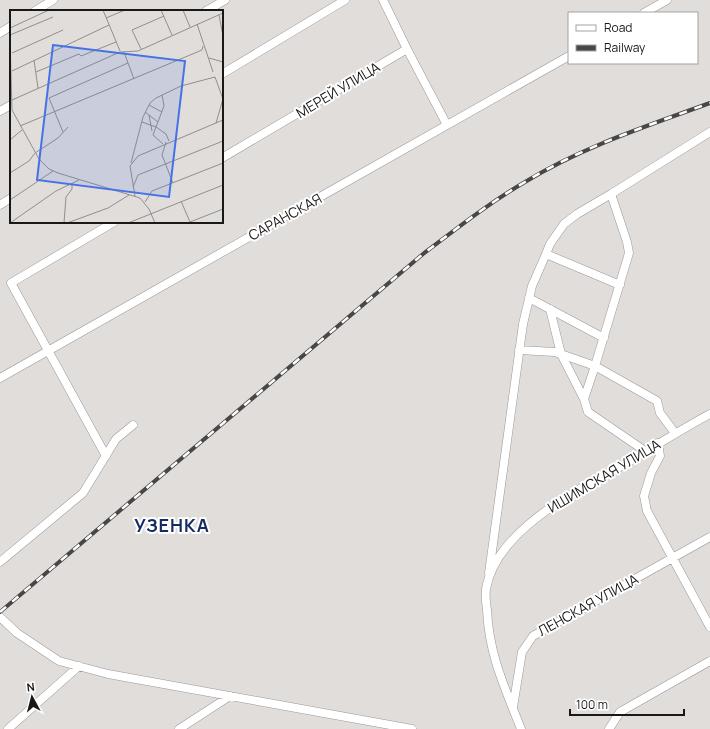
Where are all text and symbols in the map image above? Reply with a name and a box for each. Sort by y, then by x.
inset map [10,10,223,223]
legend [568,12,698,64]
text: Road [604,19,632,36]
text: Railway [604,39,646,56]
street label: МЕРЕЙ УЛИЦА [292,57,383,122]
street label: САРАНСКАЯ [245,189,325,245]
street label: ИШИМСКАЯ УЛИЦА [544,434,664,517]
district label: УЗЕНКА [134,513,210,537]
street label: ЛЕНСКАЯ УЛИЦА [534,569,642,640]
north arrow [12,677,52,717]
text: N [26,679,36,695]
scale bar [570,691,684,717]
text: 100 m [576,696,608,713]

